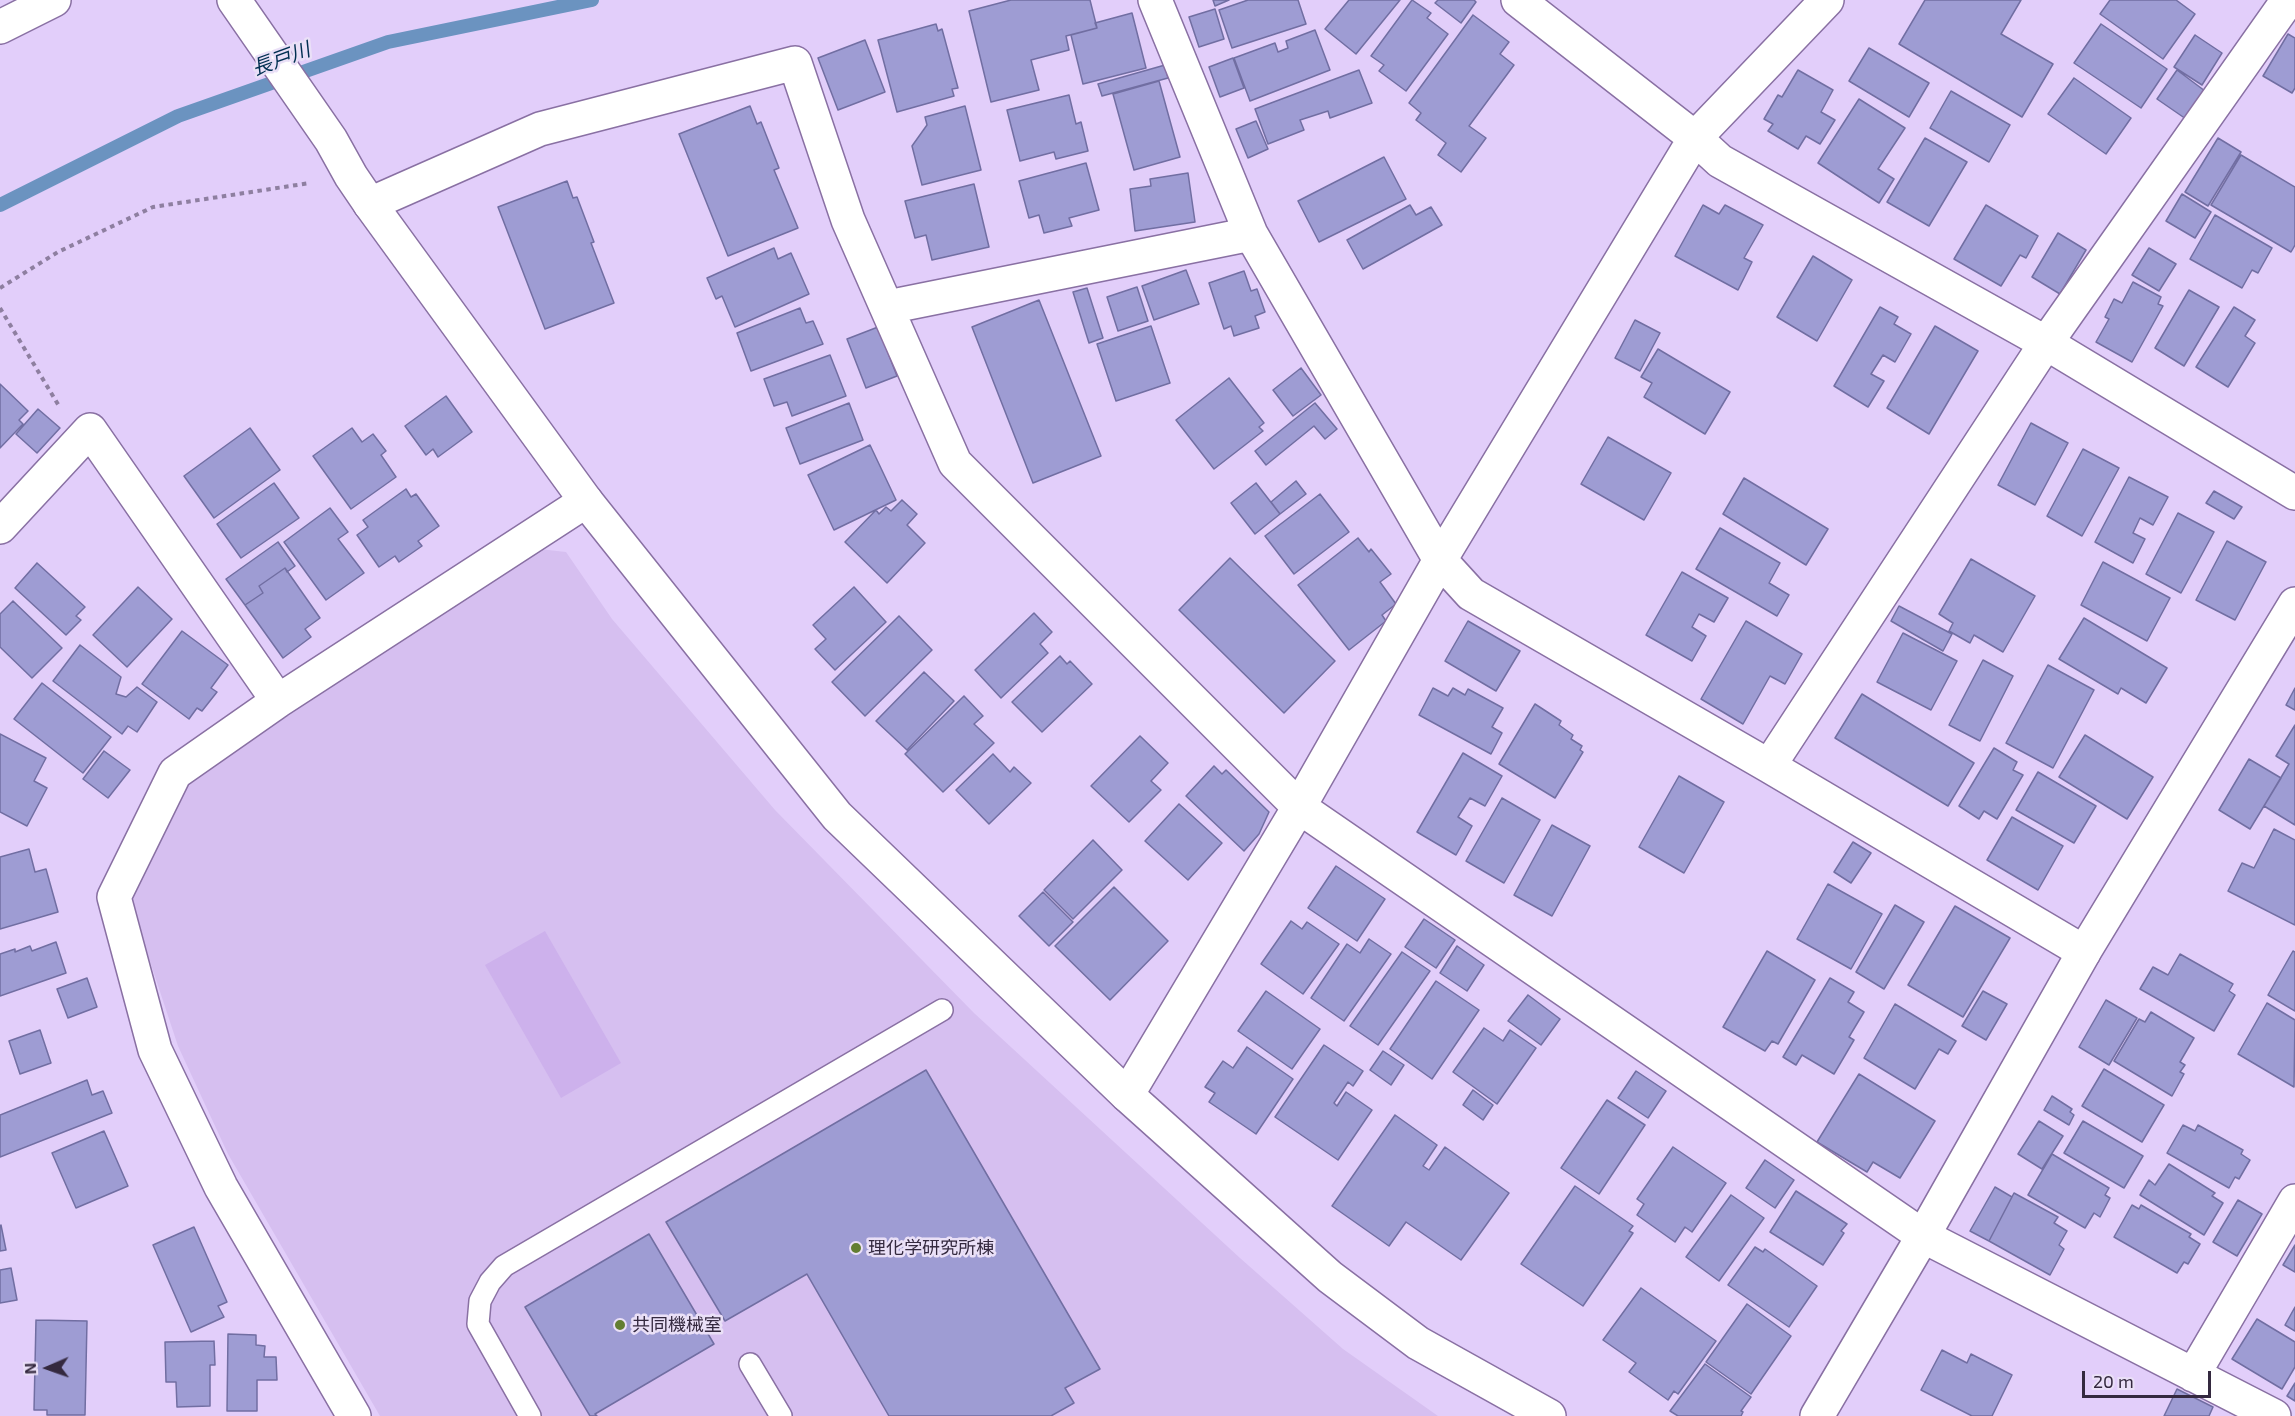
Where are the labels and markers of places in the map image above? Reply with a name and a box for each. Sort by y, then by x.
place label: 理化学研究所棟 [868,1237,994,1259]
marker: 理化学研究所棟 [849,1241,863,1255]
place label: 共同機械室 [632,1314,722,1336]
marker: 共同機械室 [613,1318,627,1332]

